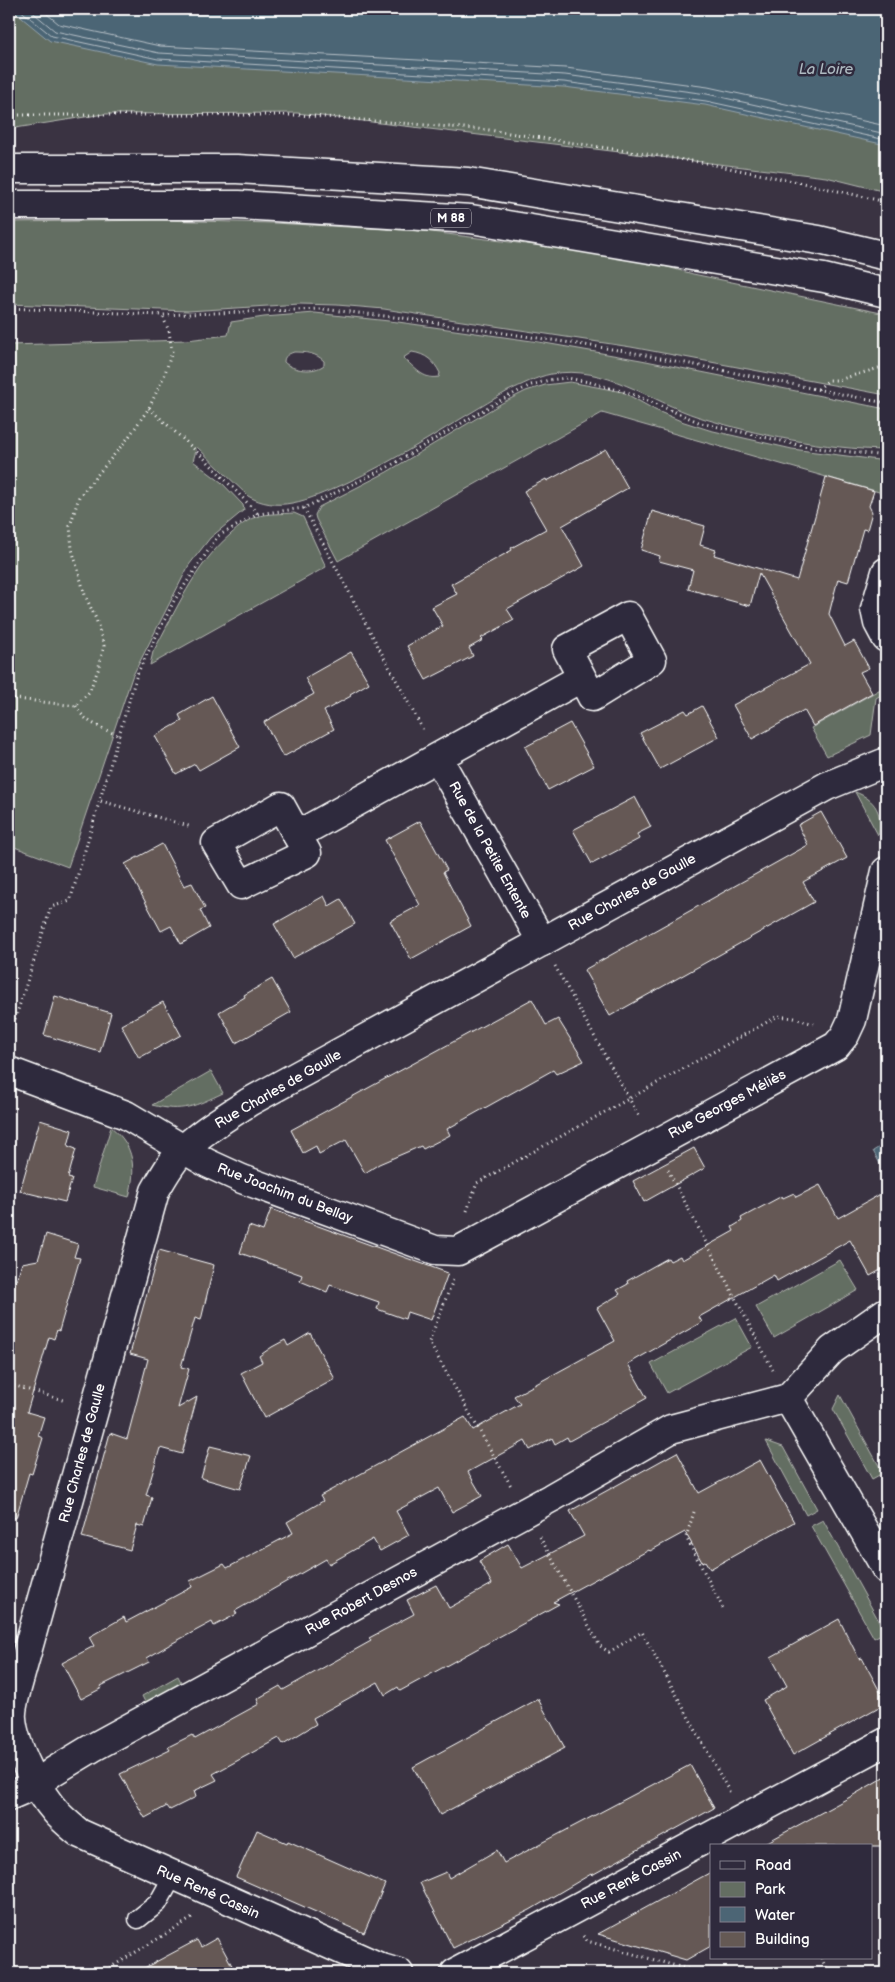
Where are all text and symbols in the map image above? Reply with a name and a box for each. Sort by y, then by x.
water label: La Loire [799,60,853,79]
road number: M 88 [431,208,471,228]
street label: Rue de la Petite Entente [445,778,535,922]
street label: Rue Charles de Gaulle [565,850,699,934]
street label: Rue Charles de Gaulle [212,1046,344,1132]
street label: Rue Georges Méliès [665,1066,789,1142]
street label: Rue Joachim du Bellay [215,1159,356,1227]
street label: Rue Charles de Gaulle [55,1382,109,1524]
street label: Rue Robert Desnos [302,1563,420,1639]
legend [710,1844,872,1960]
street label: Rue René Cassin [578,1845,684,1913]
text: Road [755,1856,791,1875]
street label: Rue René Cassin [154,1862,262,1922]
text: Park [755,1880,786,1899]
text: Water [755,1906,795,1925]
text: Building [755,1930,810,1949]

